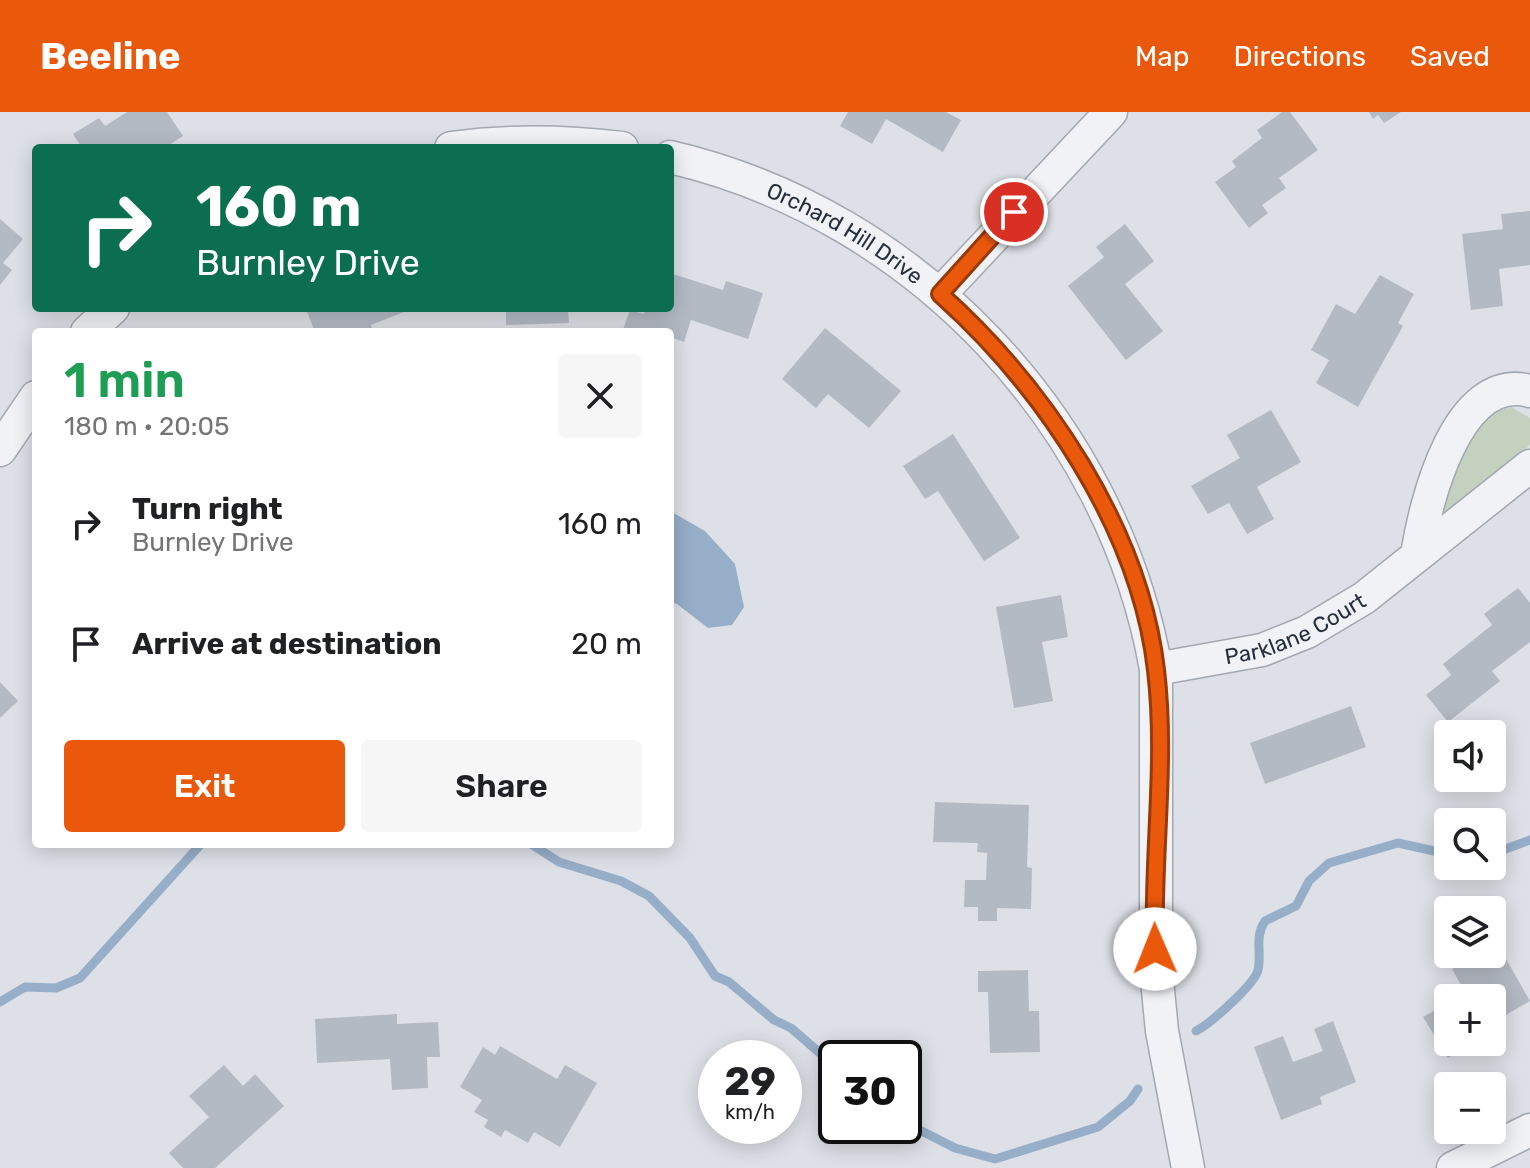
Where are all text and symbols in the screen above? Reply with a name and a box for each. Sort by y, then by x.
text: Beeline [40,33,181,79]
text: Map [1135,40,1189,73]
text: Directions [1233,40,1366,73]
text: Saved [1410,40,1490,73]
text: 160 m [196,174,362,240]
icon: right [64,176,168,280]
street label: Orchard Hill Drive [763,176,929,290]
pin [980,178,1048,246]
icon: arrive [992,190,1036,234]
text: Burnley Drive [196,241,420,284]
text: 1 min [64,352,185,409]
button: close [558,354,642,438]
text: 180 m · 20:05 [64,411,229,442]
text: Turn right [132,491,283,527]
icon: right [64,502,108,546]
text: 160 m [558,506,642,542]
text: Burnley Drive [132,527,294,558]
street label: Parklane Court [1223,586,1371,670]
icon: arrive [64,622,108,666]
text: Arrive at destination [132,626,442,662]
text: 20 m [571,626,642,662]
map controls [1434,720,1506,1144]
button: sound [1434,720,1506,792]
button: Exit [64,740,345,832]
button: Share [361,740,642,832]
button: search [1434,808,1506,880]
button: layers [1434,896,1506,968]
position arrow [1113,907,1197,991]
button: + [1434,984,1506,1056]
speed limit sign: 30 [818,1040,922,1144]
text: 29 [724,1058,776,1105]
button: − [1434,1072,1506,1144]
text: km/h [725,1100,775,1124]

